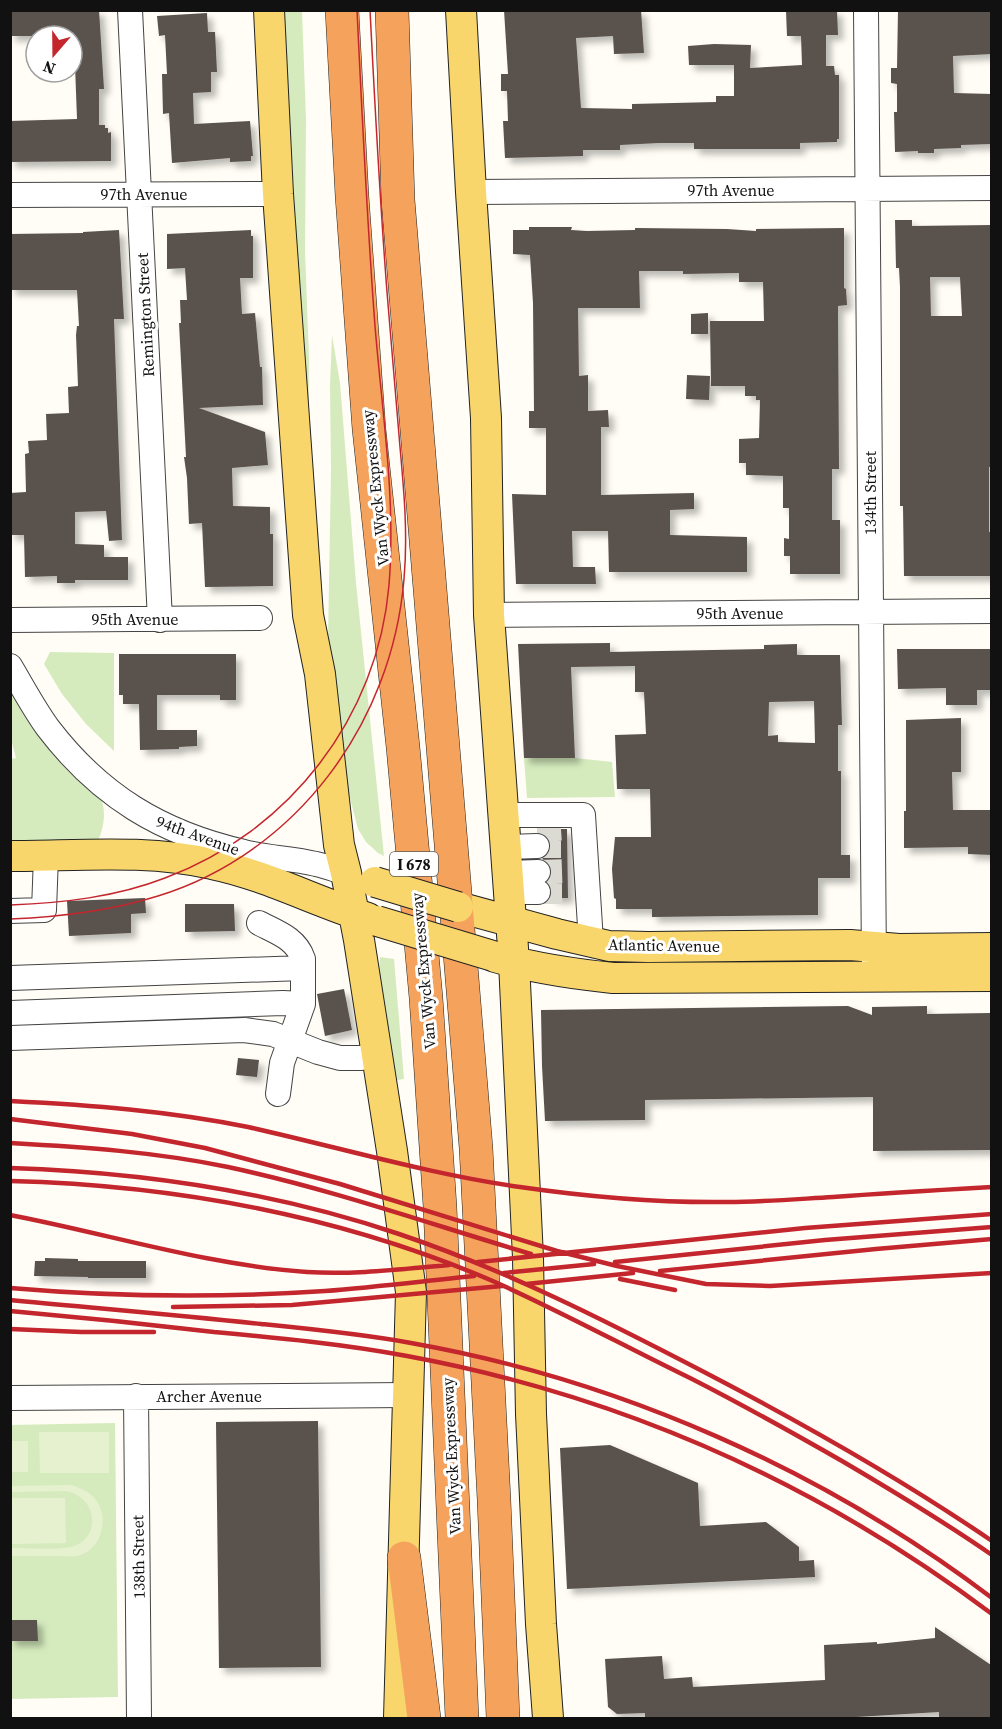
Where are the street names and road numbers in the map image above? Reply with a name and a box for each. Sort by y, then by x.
street label: 97th Avenue [687,179,775,201]
street label: 97th Avenue [100,183,188,205]
street label: Remington Street [131,252,159,378]
street label: Van Wyck Expressway [356,408,394,567]
street label: 134th Street [859,450,881,535]
street label: 95th Avenue [696,602,784,624]
street label: 95th Avenue [91,608,179,630]
street label: 94th Avenue [153,810,243,860]
road number: I 678 [390,852,438,876]
street label: Van Wyck Expressway [405,891,441,1050]
street label: Atlantic Avenue [608,933,720,957]
street label: Van Wyck Expressway [436,1376,466,1535]
street label: Archer Avenue [156,1385,262,1407]
street label: 138th Street [126,1514,150,1599]

